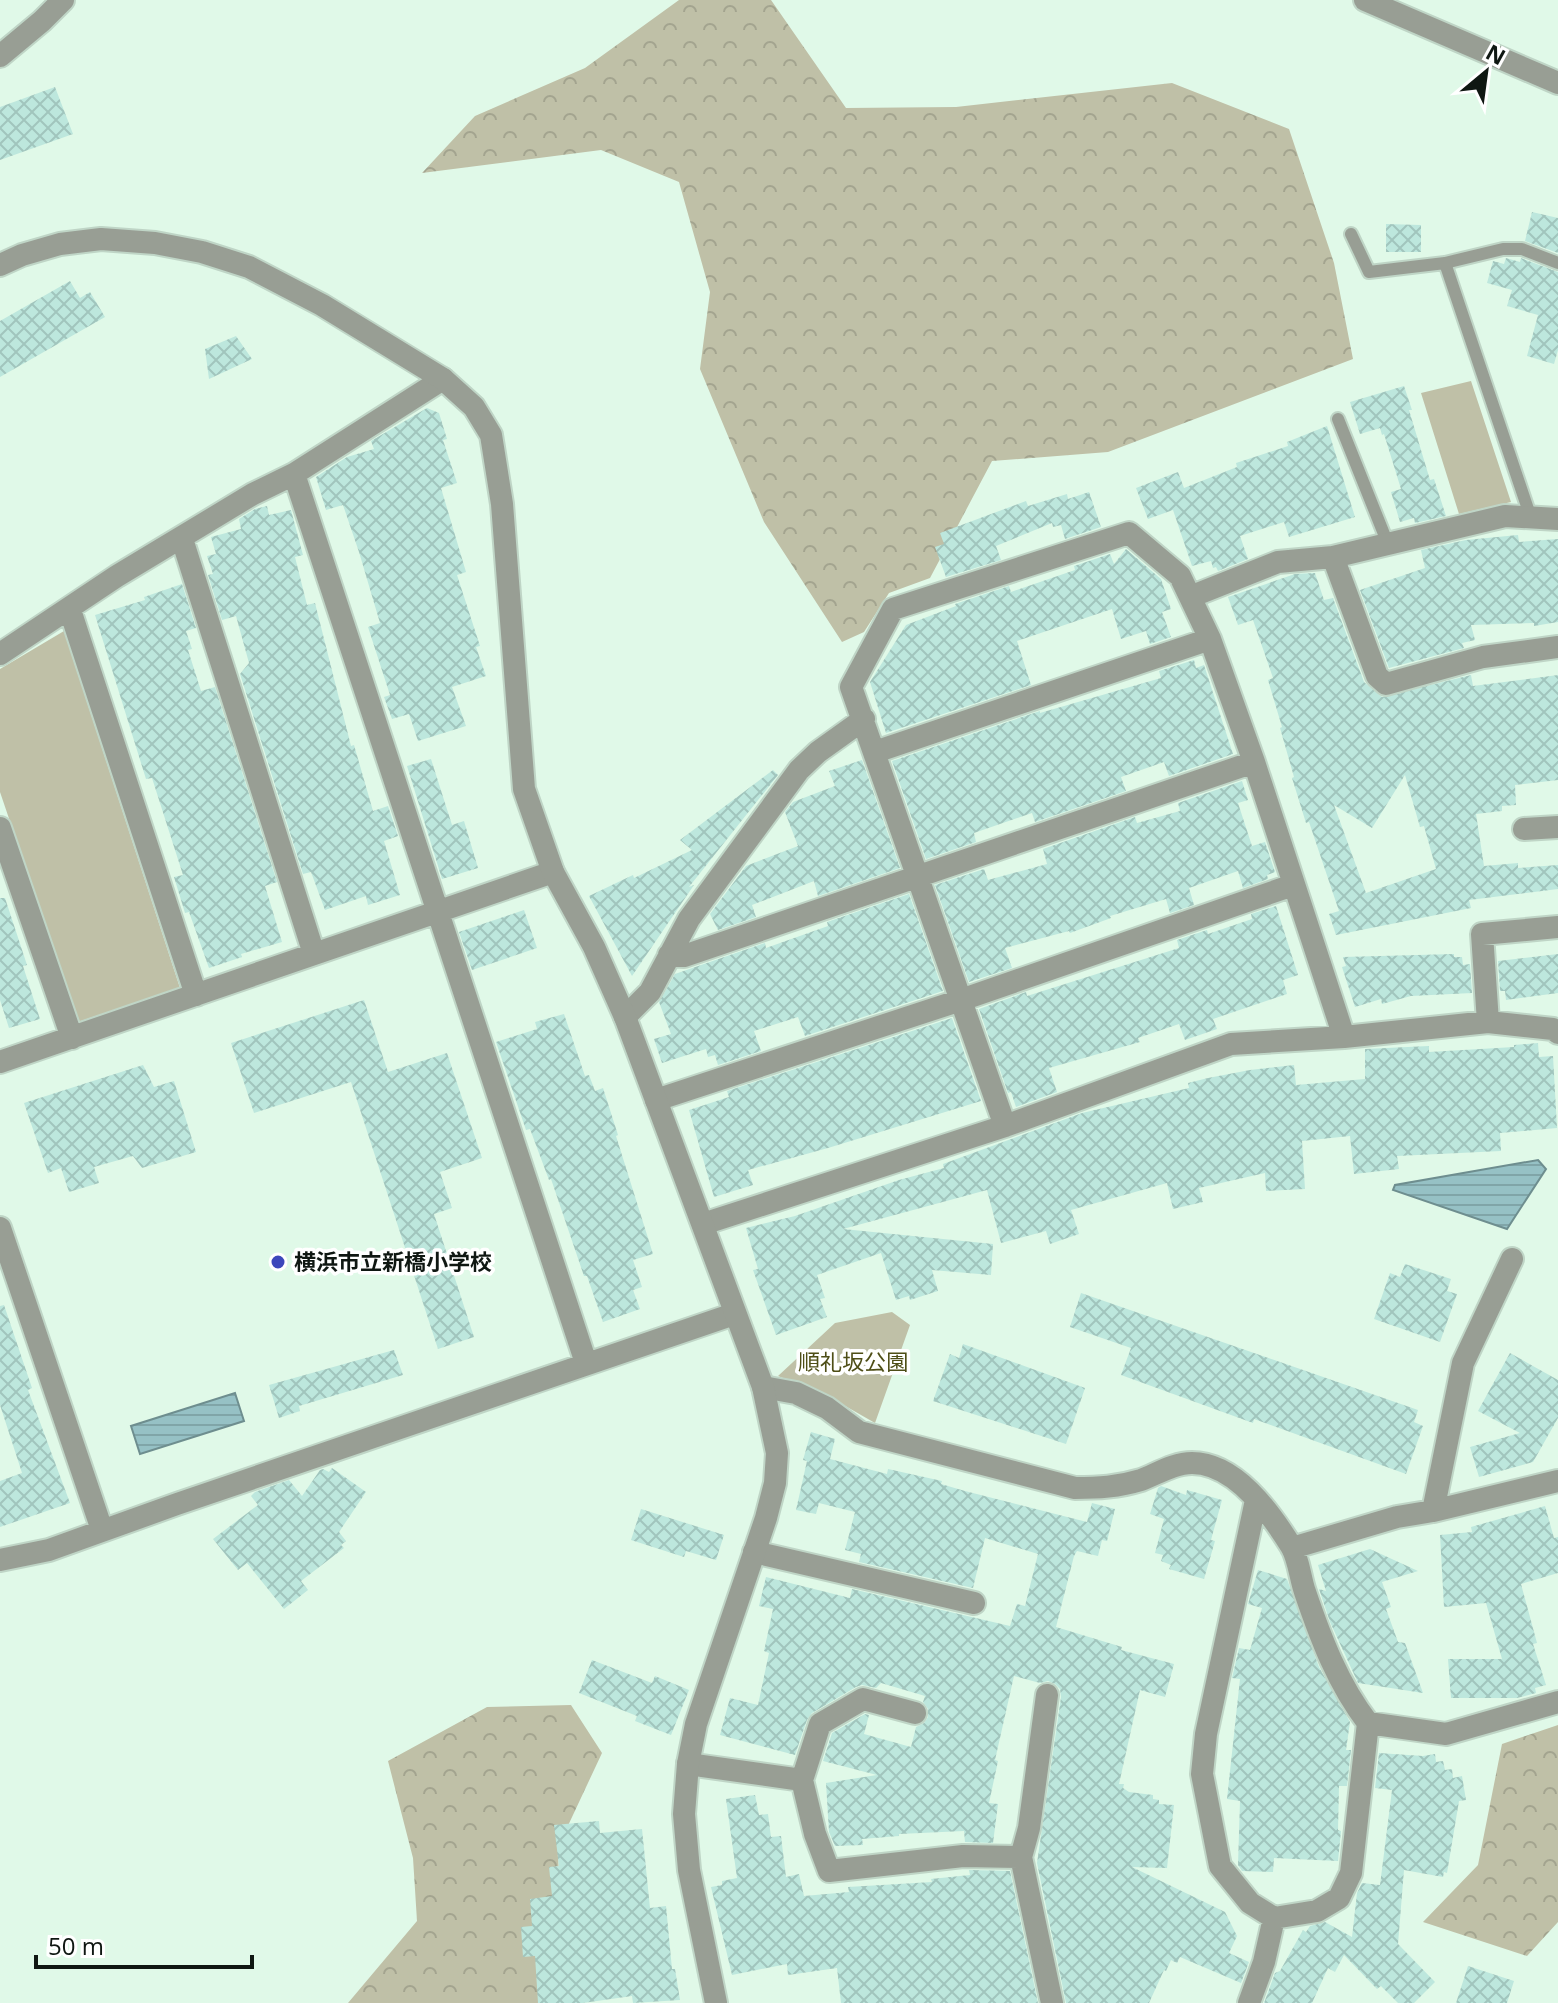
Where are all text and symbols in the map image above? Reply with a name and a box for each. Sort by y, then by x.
north arrow [1446,32,1526,112]
text: N [1481,36,1511,71]
place label: 横浜市立新橋小学校 [294,1246,492,1276]
marker: 横浜市立新橋小学校 [269,1253,287,1271]
park label: 順礼坂公園 [798,1346,908,1376]
scale bar [36,1919,252,1969]
text: 50 m [48,1929,104,1962]

